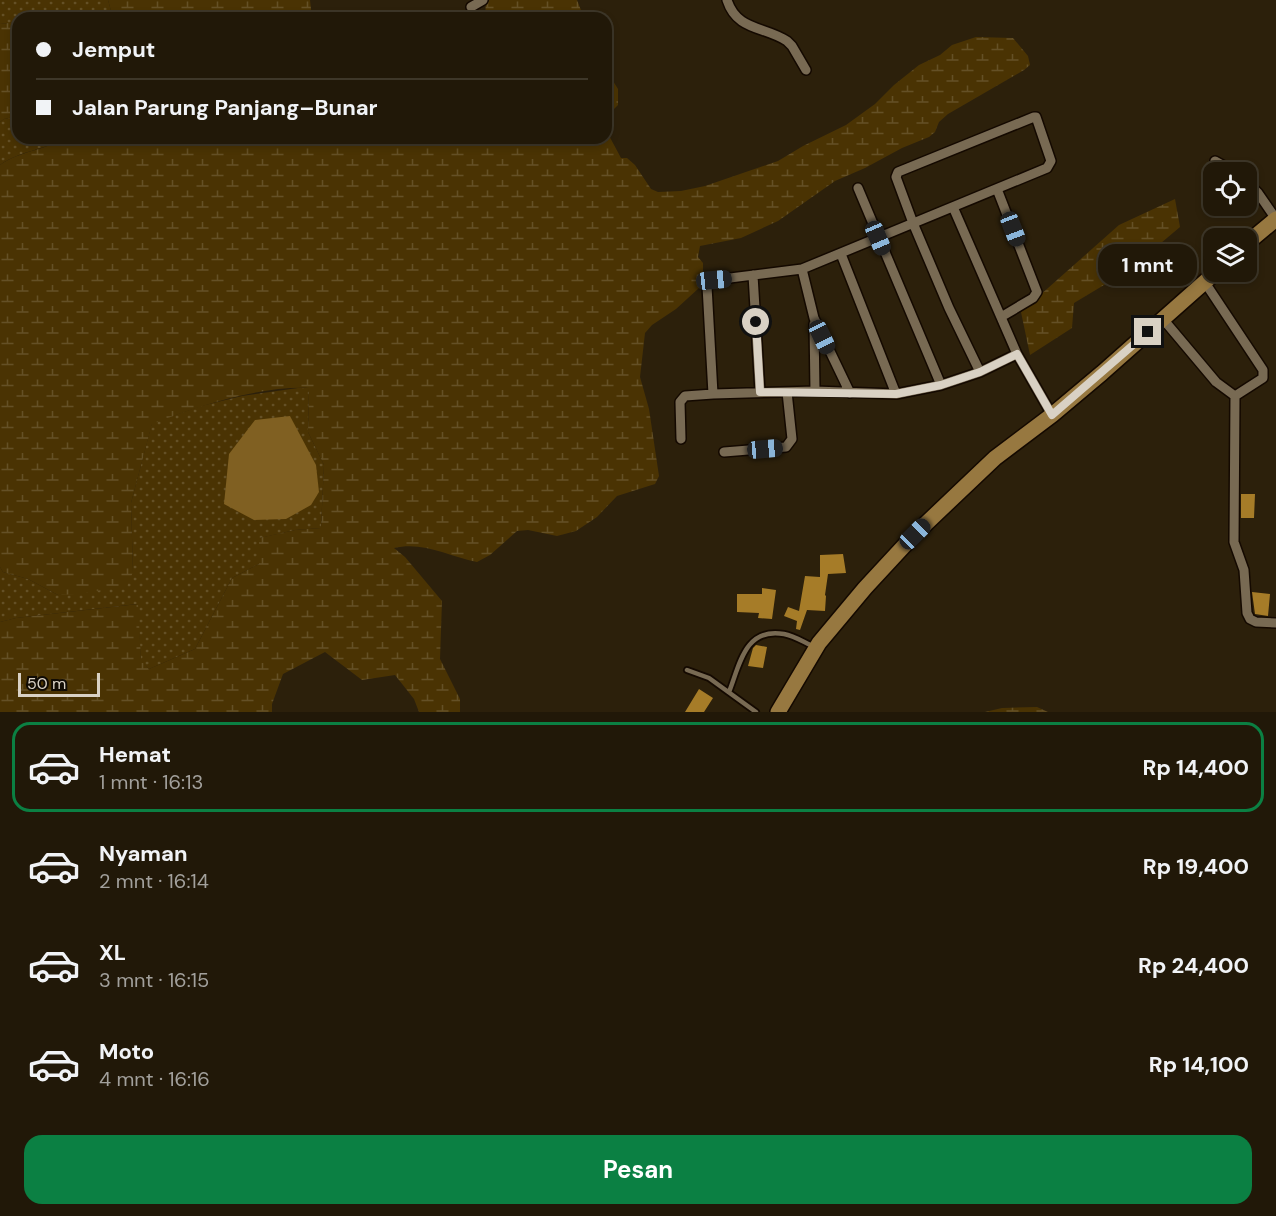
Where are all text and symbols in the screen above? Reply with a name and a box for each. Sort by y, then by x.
text: Jemput [72,35,155,64]
text: Jalan Parung Panjang–Bunar [72,93,378,122]
map controls [1203,162,1257,282]
button: locate [1203,162,1257,216]
car [998,209,1028,249]
car [863,218,893,258]
button: layers [1203,228,1257,282]
callout: 1 mnt [1098,245,1198,287]
text: 1 mnt [1122,252,1173,278]
car [695,269,733,291]
route start [742,308,769,335]
car [806,317,838,357]
route end [1134,318,1161,345]
car [746,438,784,460]
car [896,515,934,553]
scale bar [18,670,100,698]
text: 50 m [27,673,66,694]
icon: car [27,740,81,794]
text: Hemat [99,740,171,769]
text: Rp 14,400 [1143,753,1249,782]
text: 1 mnt · 16:13 [99,769,203,795]
icon: car [27,839,81,893]
text: Nyaman [99,839,188,868]
text: Rp 19,400 [1143,852,1249,881]
text: 2 mnt · 16:14 [99,868,209,894]
icon: car [27,938,81,992]
text: XL [99,938,126,967]
text: Rp 24,400 [1138,951,1249,980]
text: 3 mnt · 16:15 [99,967,209,993]
icon: car [27,1037,81,1091]
text: Moto [99,1037,154,1066]
text: Rp 14,100 [1149,1050,1249,1079]
text: 4 mnt · 16:16 [99,1066,210,1092]
button: Pesan [24,1135,1252,1204]

